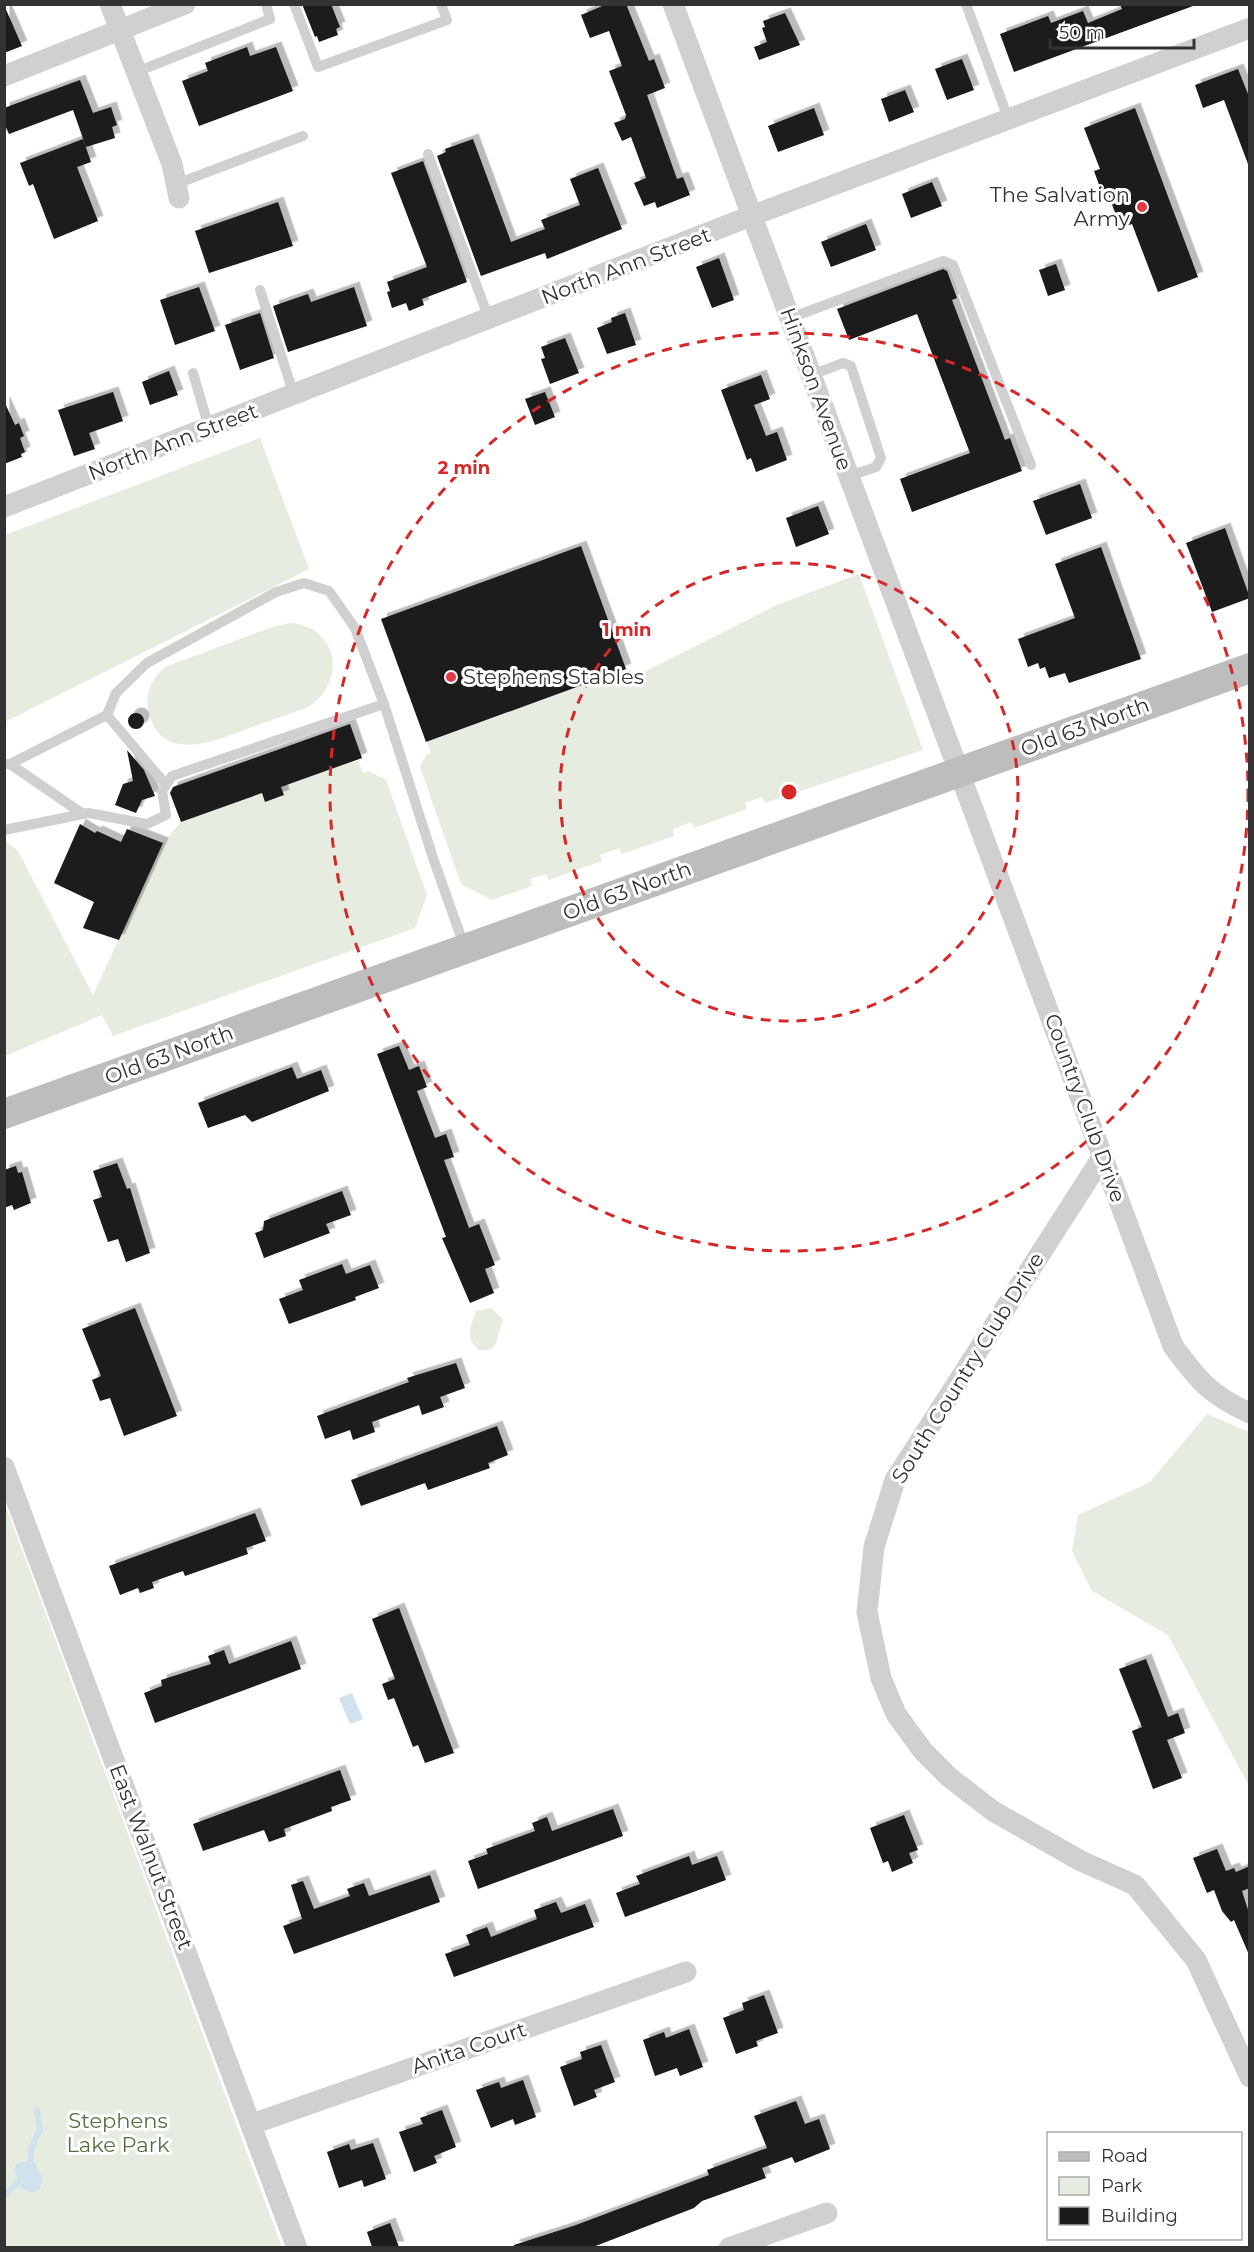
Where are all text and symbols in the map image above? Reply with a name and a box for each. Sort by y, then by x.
scale bar [1050,12,1194,50]
text: 50 m [1059,22,1105,44]
place label: The Salvation Army [990,182,1131,231]
marker: The Salvation Army [1135,200,1149,214]
street label: North Ann Street [537,222,714,309]
street label: Hinkson Avenue [775,304,858,474]
street label: North Ann Street [84,398,261,485]
text: 2 min [438,457,490,479]
text: 1 min [603,619,651,641]
place label: Stephens Stables [463,664,644,689]
marker: Stephens Stables [444,670,458,684]
street label: Old 63 North [1017,692,1152,761]
centre of rings [779,782,799,802]
street label: Old 63 North [559,856,694,925]
street label: Country Club Drive [1040,1010,1131,1206]
street label: Old 63 North [101,1020,236,1089]
street label: South Country Club Drive [886,1248,1049,1488]
street label: East Walnut Street [105,1761,198,1953]
street label: Anita Court [408,2016,529,2079]
park label: Stephens Lake Park [66,2108,170,2157]
legend [1047,2132,1242,2240]
text: Road [1101,2145,1148,2167]
text: Park [1101,2175,1142,2197]
text: Building [1101,2205,1178,2227]

